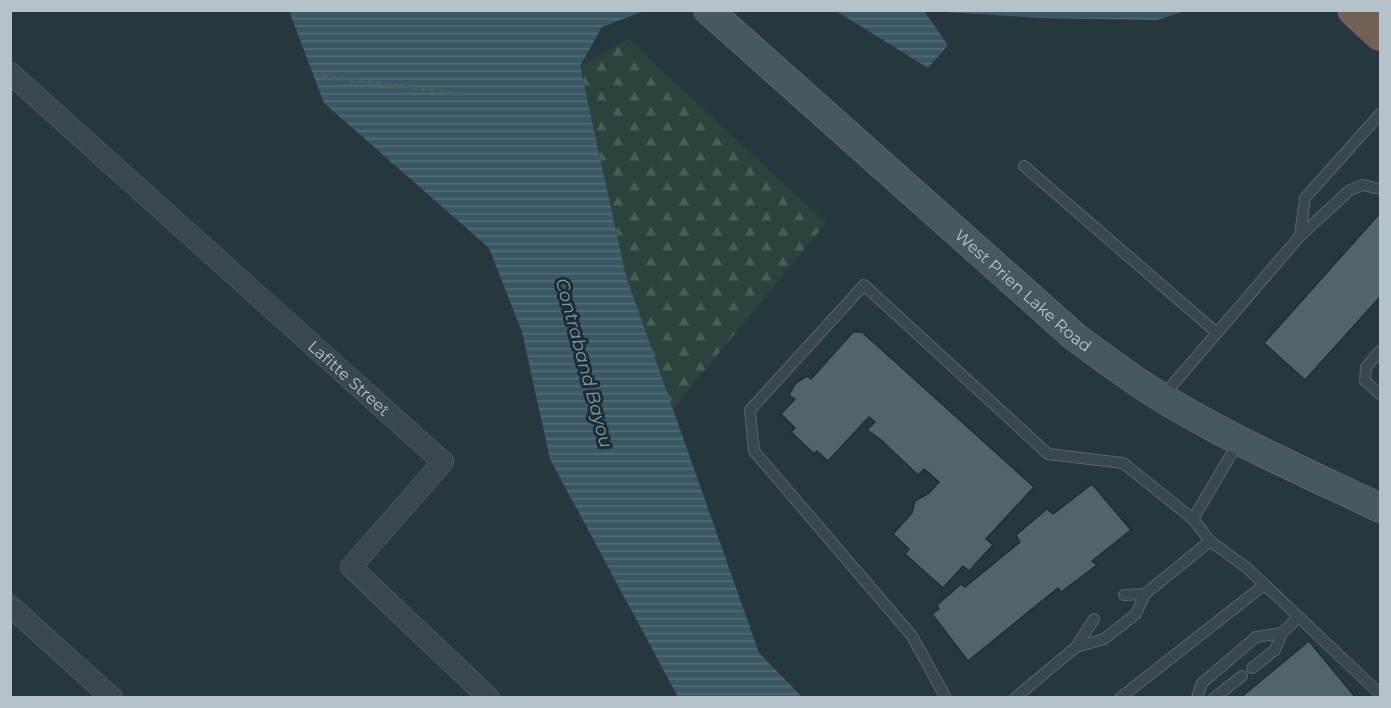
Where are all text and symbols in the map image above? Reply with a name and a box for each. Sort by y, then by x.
street label: West Prien Lake Road [951,225,1095,355]
water label: Contraband Bayou [551,276,617,450]
street label: Lafitte Street [304,336,394,420]

